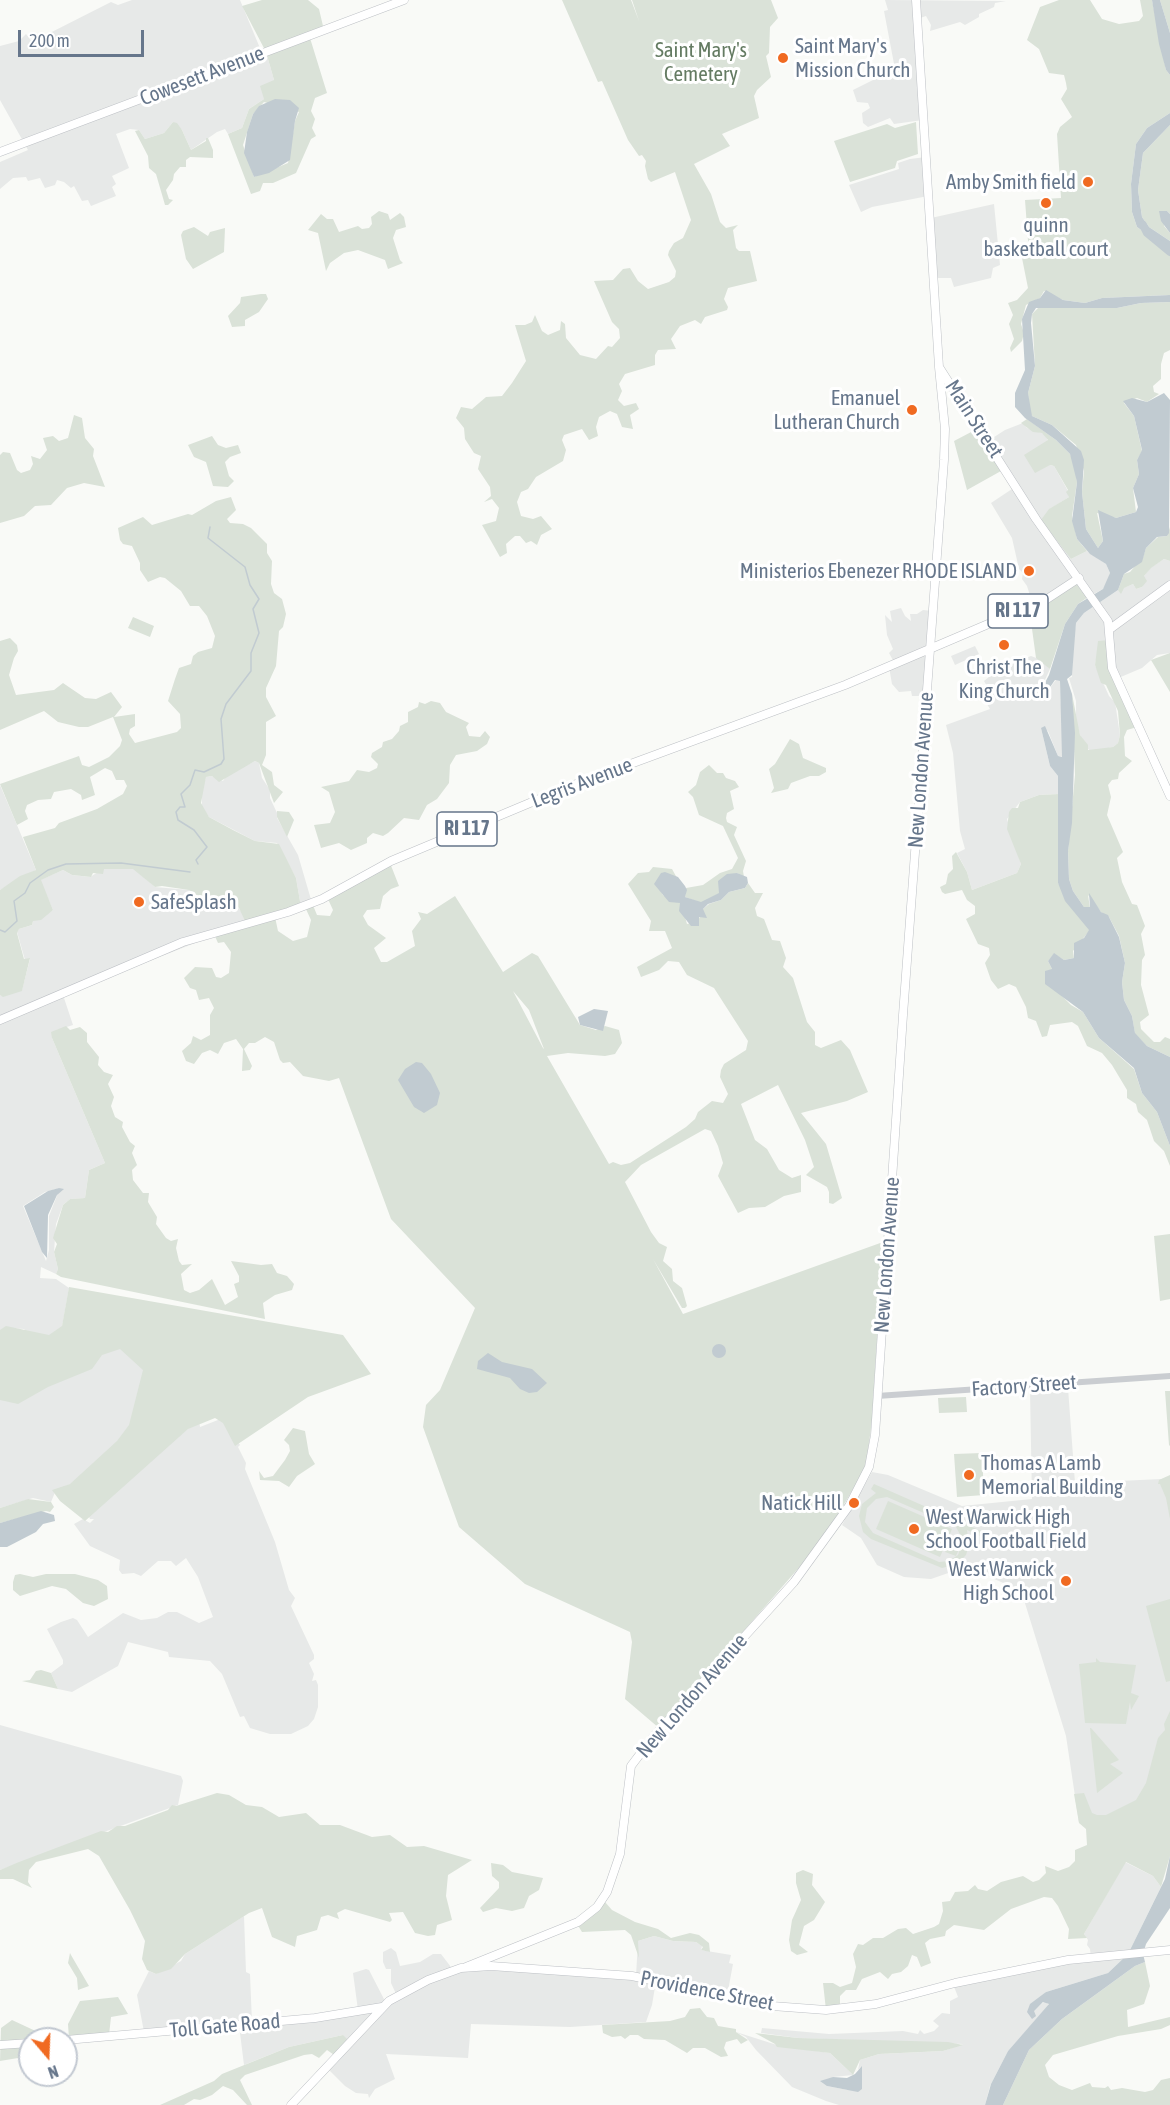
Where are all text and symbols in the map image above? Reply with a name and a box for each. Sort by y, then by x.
scale bar [21,18,147,56]
text: 200 m [29,30,70,51]
place label: Saint Mary's Mission Church [795,33,910,83]
park label: Saint Mary's Cemetery [655,37,747,87]
street label: Cowesett Avenue [136,41,268,111]
marker: Saint Mary's Mission Church [776,51,790,65]
place label: Amby Smith field [946,169,1076,195]
marker: Amby Smith field [1081,175,1095,189]
marker: quinn basketball court [1039,196,1053,210]
place label: quinn basketball court [983,212,1109,262]
street label: Main Street [940,375,1008,463]
place label: Emanuel Lutheran Church [773,385,900,435]
marker: Emanuel Lutheran Church [905,403,919,417]
place label: Ministerios Ebenezer RHODE ISLAND [740,558,1017,584]
marker: Ministerios Ebenezer RHODE ISLAND [1022,564,1036,578]
road number: RI 117 [988,594,1048,628]
marker: Christ The King Church [997,638,1011,652]
place label: Christ The King Church [958,654,1050,704]
street label: New London Avenue [903,691,939,849]
street label: Legris Avenue [528,752,636,814]
road number: RI 117 [437,812,497,846]
place label: SafeSplash [151,889,237,915]
marker: SafeSplash [132,895,146,909]
street label: New London Avenue [869,1176,905,1334]
street label: Factory Street [971,1370,1077,1402]
place label: Thomas A Lamb Memorial Building [981,1450,1123,1500]
marker: Thomas A Lamb Memorial Building [962,1468,976,1482]
place label: Natick Hill [761,1490,842,1516]
marker: Natick Hill [847,1496,861,1510]
place label: West Warwick High School Football Field [926,1504,1087,1554]
marker: West Warwick High School Football Field [907,1522,921,1536]
place label: West Warwick High School [949,1556,1054,1606]
marker: West Warwick High School [1059,1574,1073,1588]
street label: New London Avenue [631,1629,753,1763]
street label: Providence Street [638,1966,776,2016]
street label: Toll Gate Road [169,2009,281,2043]
north arrow [18,2027,78,2087]
text: N [46,2062,61,2082]

